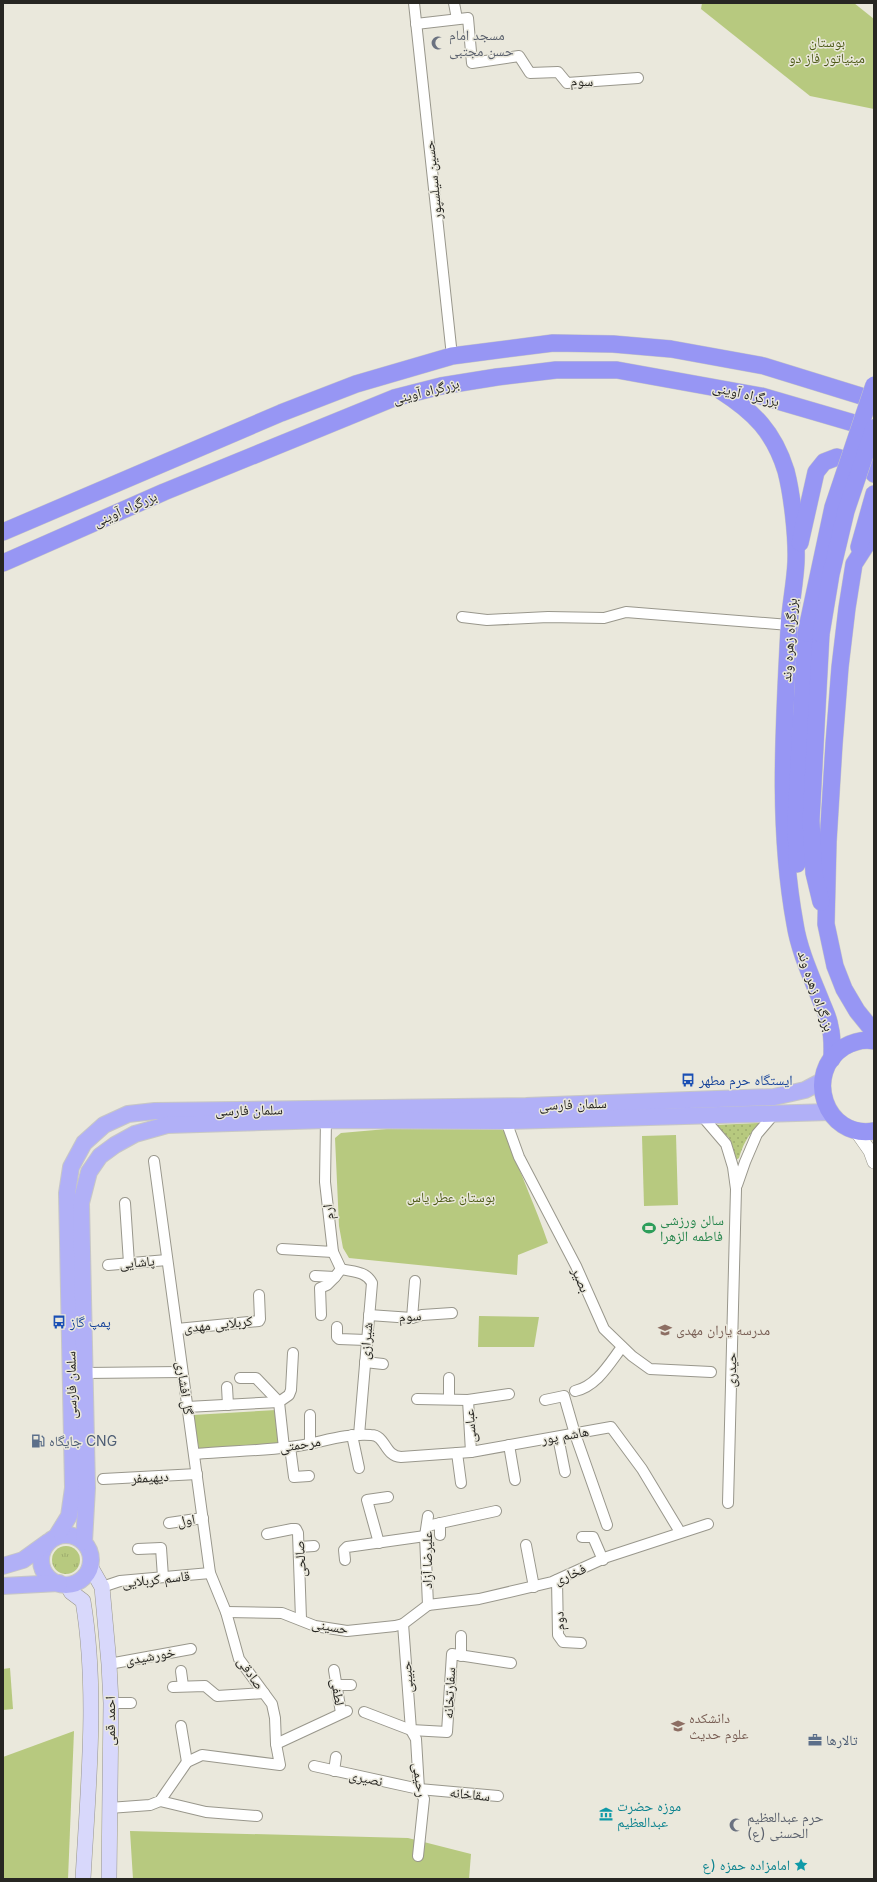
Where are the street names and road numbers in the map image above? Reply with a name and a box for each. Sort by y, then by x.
street label: سوم [571,72,593,91]
street label: حسین سیلسپور [420,140,446,221]
street label: بزرگراه آوینی [391,374,461,408]
street label: بزرگراه آوینی [711,378,781,410]
street label: بزرگراه آوینی [90,487,160,531]
street label: بزرگراه زهره وند [777,597,801,683]
street label: بزرگراه زهره وند [794,948,838,1034]
street label: سلمان فارسی [539,1094,607,1114]
street label: سلمان فارسی [215,1100,283,1120]
street label: ارم [318,1203,339,1221]
street label: پاشایی [119,1251,156,1273]
street label: بصیر [567,1264,594,1295]
street label: سوم [398,1306,422,1327]
street label: کربلایی مهدی [183,1311,254,1337]
street label: شیرازی [355,1322,377,1360]
street label: سلمان فارسی [61,1351,81,1419]
street label: حیدری [722,1352,740,1387]
street label: گل افشاری [172,1360,198,1416]
street label: عباسی [460,1409,480,1443]
street label: هاشم پور [539,1422,590,1449]
street label: مرحمتی [278,1432,322,1456]
street label: دیهیمفر [130,1467,170,1487]
street label: اول [175,1510,197,1530]
street label: علیرضا آزاد [418,1531,436,1589]
street label: صالحی [290,1540,310,1578]
street label: فخاری [551,1559,589,1589]
street label: قاسم کربلایی [121,1566,191,1593]
street label: دوم [549,1611,569,1631]
street label: حسینی [310,1614,350,1638]
street label: خورشیدی [124,1643,176,1669]
street label: صادقی [234,1653,268,1693]
street label: حبیبی [397,1660,417,1693]
street label: سفارتخانه [439,1667,459,1719]
street label: لطفی [327,1677,349,1707]
street label: احمد قمی [101,1696,119,1746]
street label: رحیمی [409,1762,431,1798]
street label: نصیری [347,1766,385,1790]
street label: سقاخانه [449,1783,491,1804]

